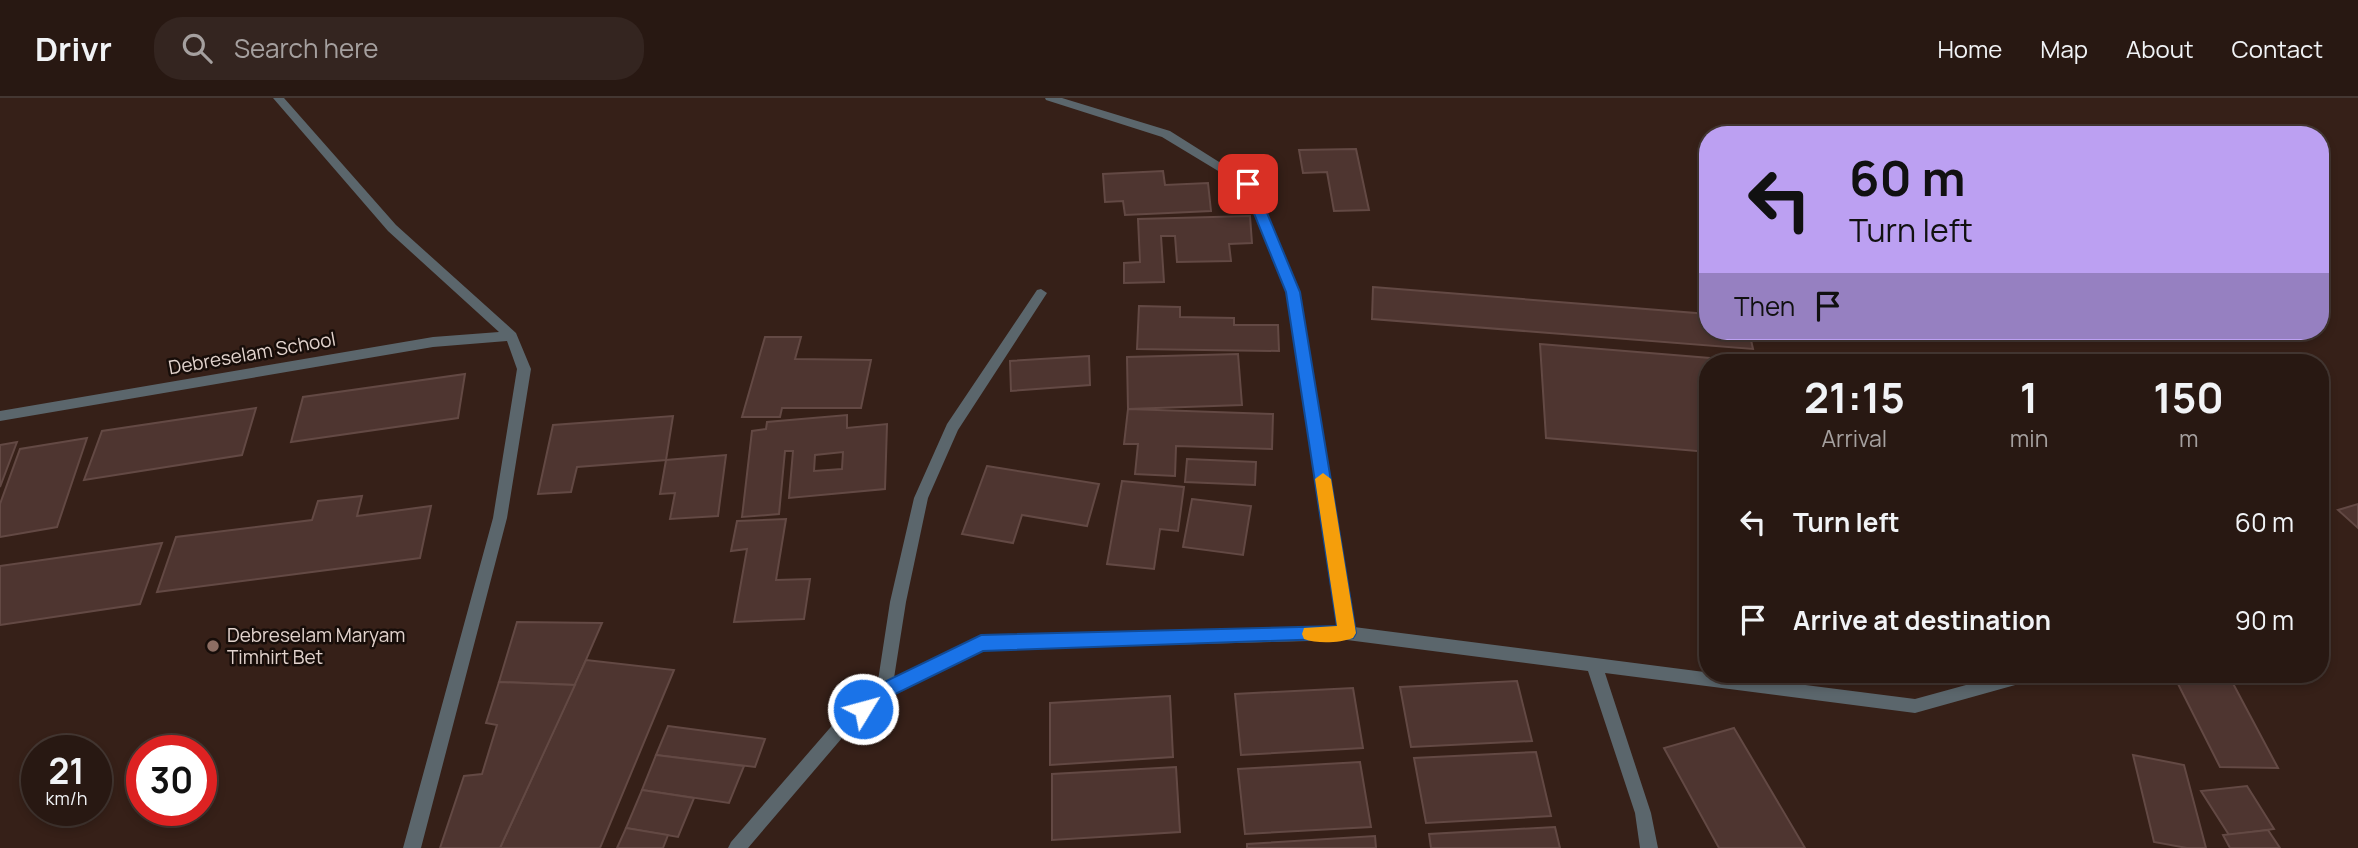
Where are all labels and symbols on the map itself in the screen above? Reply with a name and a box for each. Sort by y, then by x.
pin [1218,154,1278,214]
street label: Debreselam School [166,325,338,381]
place label: Debreselam Maryam Timhirt Bet [227,622,405,670]
marker: Debreselam Maryam Timhirt Bet [205,638,221,654]
position arrow [826,672,900,746]
speed limit sign: 30 [126,735,217,826]

